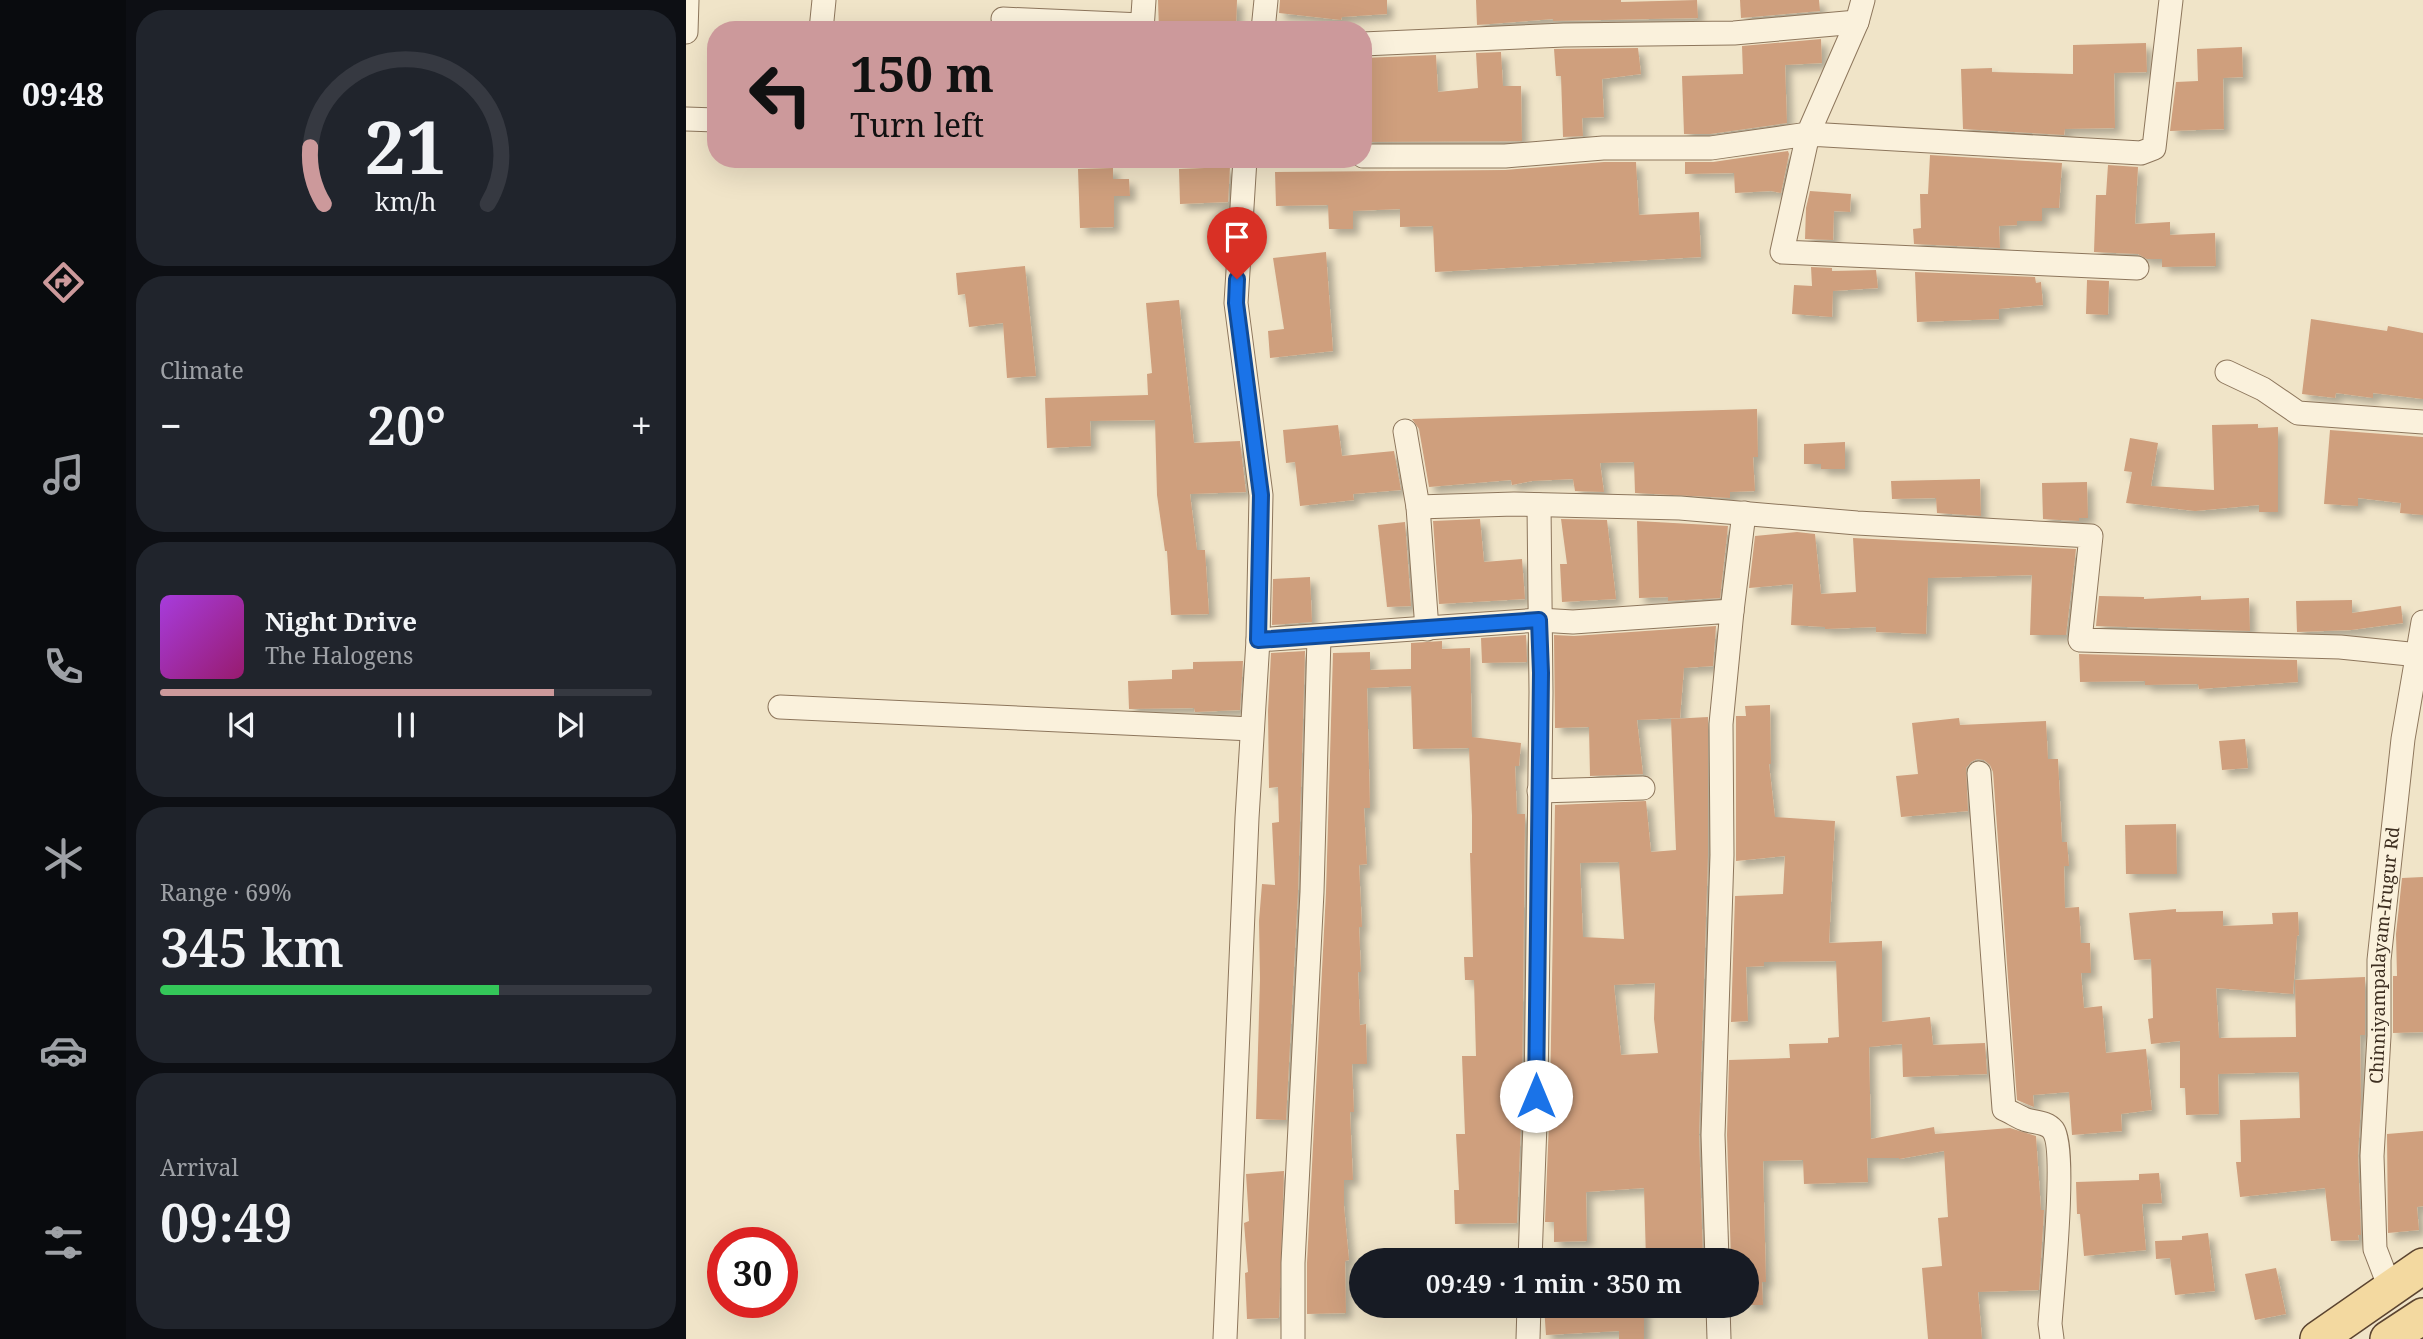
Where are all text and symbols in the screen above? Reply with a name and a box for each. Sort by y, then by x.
text: 150 m [850,40,994,106]
icon: left [735,49,826,140]
text: 09:48 [22,72,104,115]
text: 21 [365,96,447,195]
text: Turn left [850,103,984,146]
text: km/h [375,184,437,218]
pin [1207,207,1267,279]
icon: arrive [1218,218,1256,256]
icon: directions [39,258,88,307]
text: Climate [160,354,244,386]
text: 20° [367,389,446,460]
text: − [160,399,182,451]
text: + [631,399,652,451]
icon: music [39,450,88,499]
text: Night Drive [265,603,417,639]
text: The Halogens [265,639,413,671]
icon: phone [39,642,88,691]
icon: previous [223,706,261,744]
icon: pause [387,706,425,744]
icon: next [551,706,589,744]
street label: Chinniyampalayam-Irugur Rd [2363,826,2404,1085]
icon: climate [39,834,88,883]
text: Range · 69% [160,876,292,908]
text: 345 km [160,911,344,982]
icon: car [39,1026,88,1075]
position arrow [1499,1059,1573,1133]
text: Arrival [160,1151,239,1183]
text: 09:49 [160,1186,293,1257]
icon: filters [39,1218,88,1267]
speed limit sign: 30 [707,1227,798,1318]
text: 09:49 · 1 min · 350 m [1426,1265,1682,1301]

